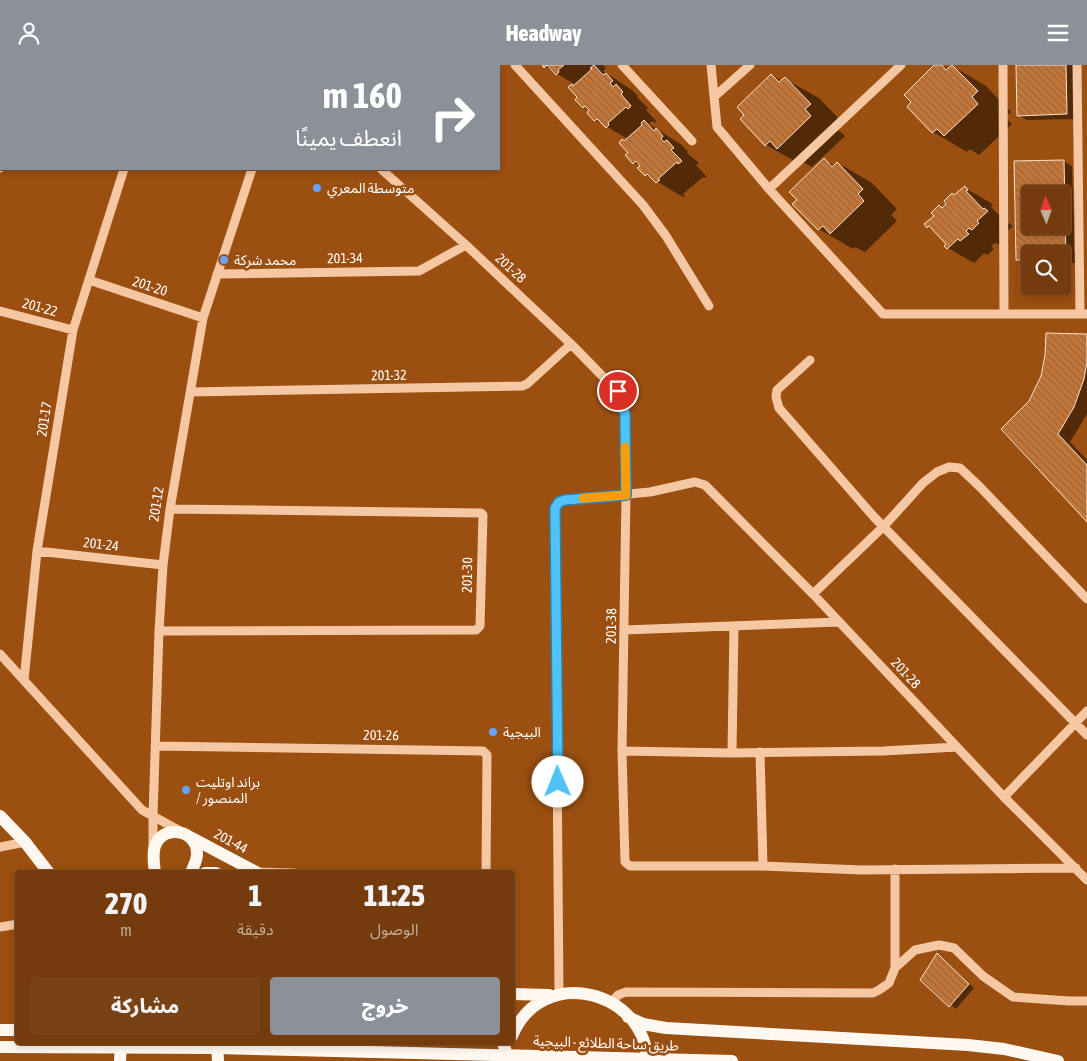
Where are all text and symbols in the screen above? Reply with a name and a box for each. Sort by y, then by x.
icon: person [15,19,43,47]
icon: menu [1044,19,1072,47]
text: Headway [506,20,581,46]
text: 160 m [323,75,402,115]
icon: right [420,85,485,150]
text: انعطف يمينًا [295,125,402,151]
place label: متوسطة المعري [327,180,414,199]
marker: متوسطة المعري [311,182,323,194]
north arrow [1021,185,1071,235]
map controls [1021,185,1071,295]
button: search [1021,245,1071,295]
street label: 201-34 [327,250,363,266]
street label: 201-28 [492,250,530,286]
place label: محمد شركة [234,252,296,269]
marker: محمد شركة [218,254,230,266]
street label: 201-20 [131,273,170,299]
street label: 201-22 [21,295,59,319]
street label: 201-32 [371,367,407,383]
pin [597,370,639,412]
icon: arrive [604,377,632,405]
street label: 201-17 [33,400,55,438]
street label: 201-12 [145,485,167,523]
street label: 201-24 [82,534,120,554]
street label: 201-30 [459,557,475,593]
street label: 201-38 [603,608,619,644]
street label: 201-28 [888,654,924,692]
place label: البيجية [503,724,541,740]
marker: البيجية [487,726,499,738]
street label: 201-26 [363,727,399,743]
position arrow [531,755,583,807]
place label: براند اوتليت / المنصور [196,774,260,807]
marker: براند اوتليت / المنصور [180,784,192,796]
street label: 201-44 [211,826,251,857]
text: 1 [248,878,262,912]
text: 11:25 [363,878,425,912]
text: 270 [105,886,147,920]
text: دقيقة [237,920,274,938]
text: الوصول [370,920,419,938]
text: m [120,921,132,939]
button: مشاركة [30,977,260,1035]
button: خروج [270,977,500,1035]
street label: طريق ساحة الطلائع - البيجية [533,1032,679,1057]

